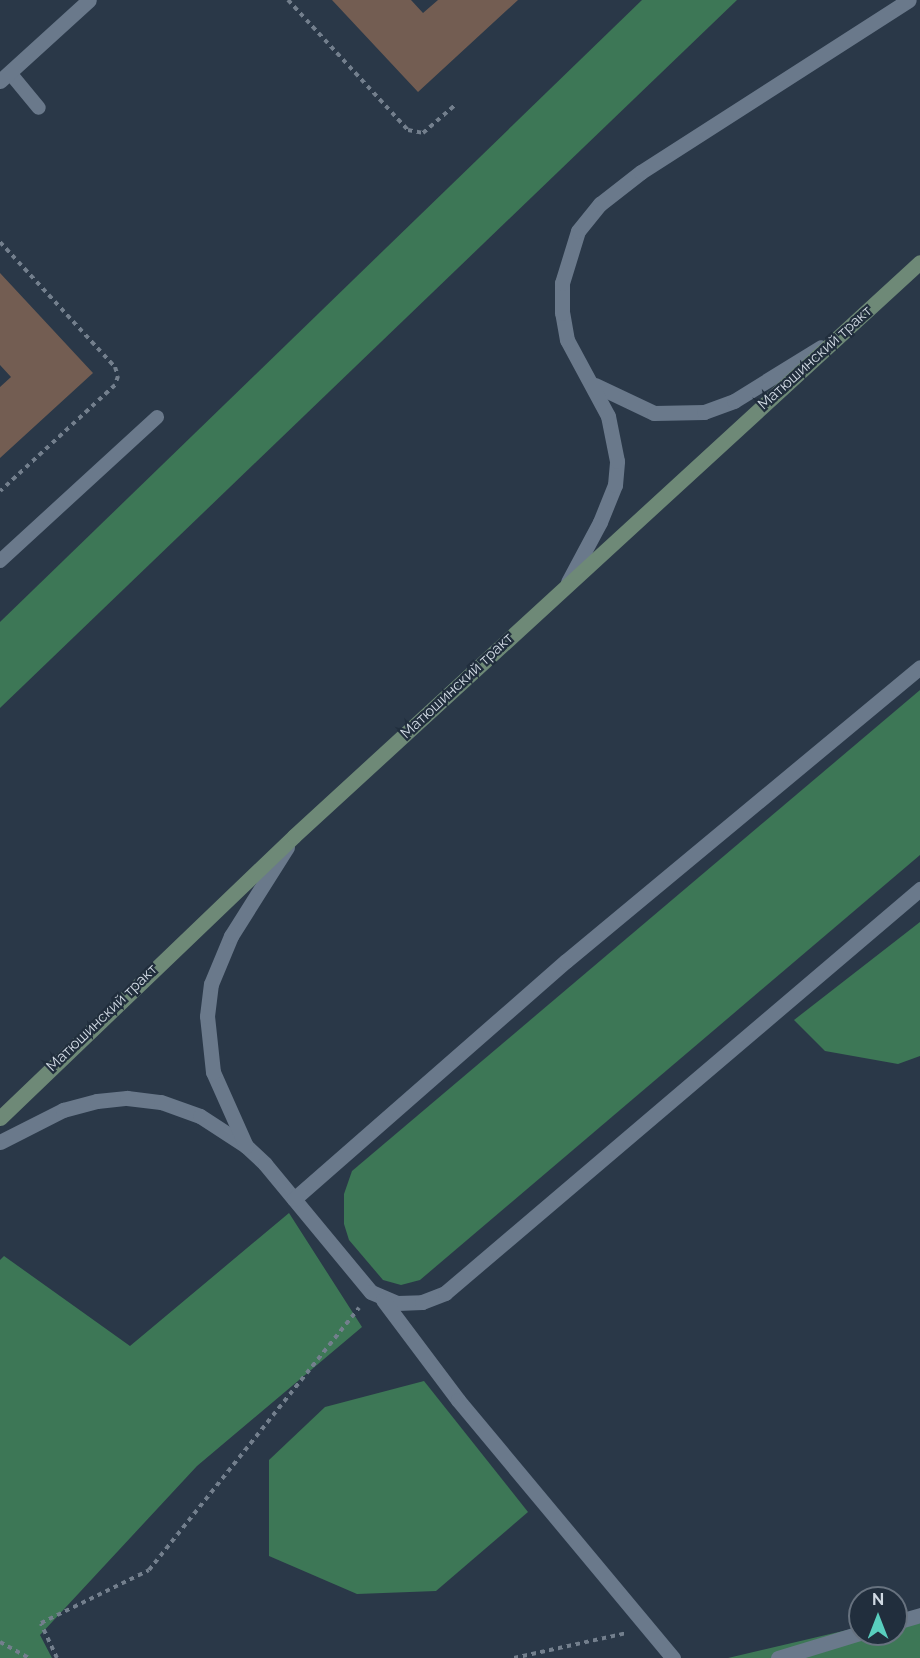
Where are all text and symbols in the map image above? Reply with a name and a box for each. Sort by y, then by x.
street label: Матюшинский тракт [754,302,876,414]
street label: Матюшинский тракт [397,629,517,743]
street label: Матюшинский тракт [43,961,161,1075]
north arrow [848,1586,908,1646]
text: N [872,1590,884,1609]

